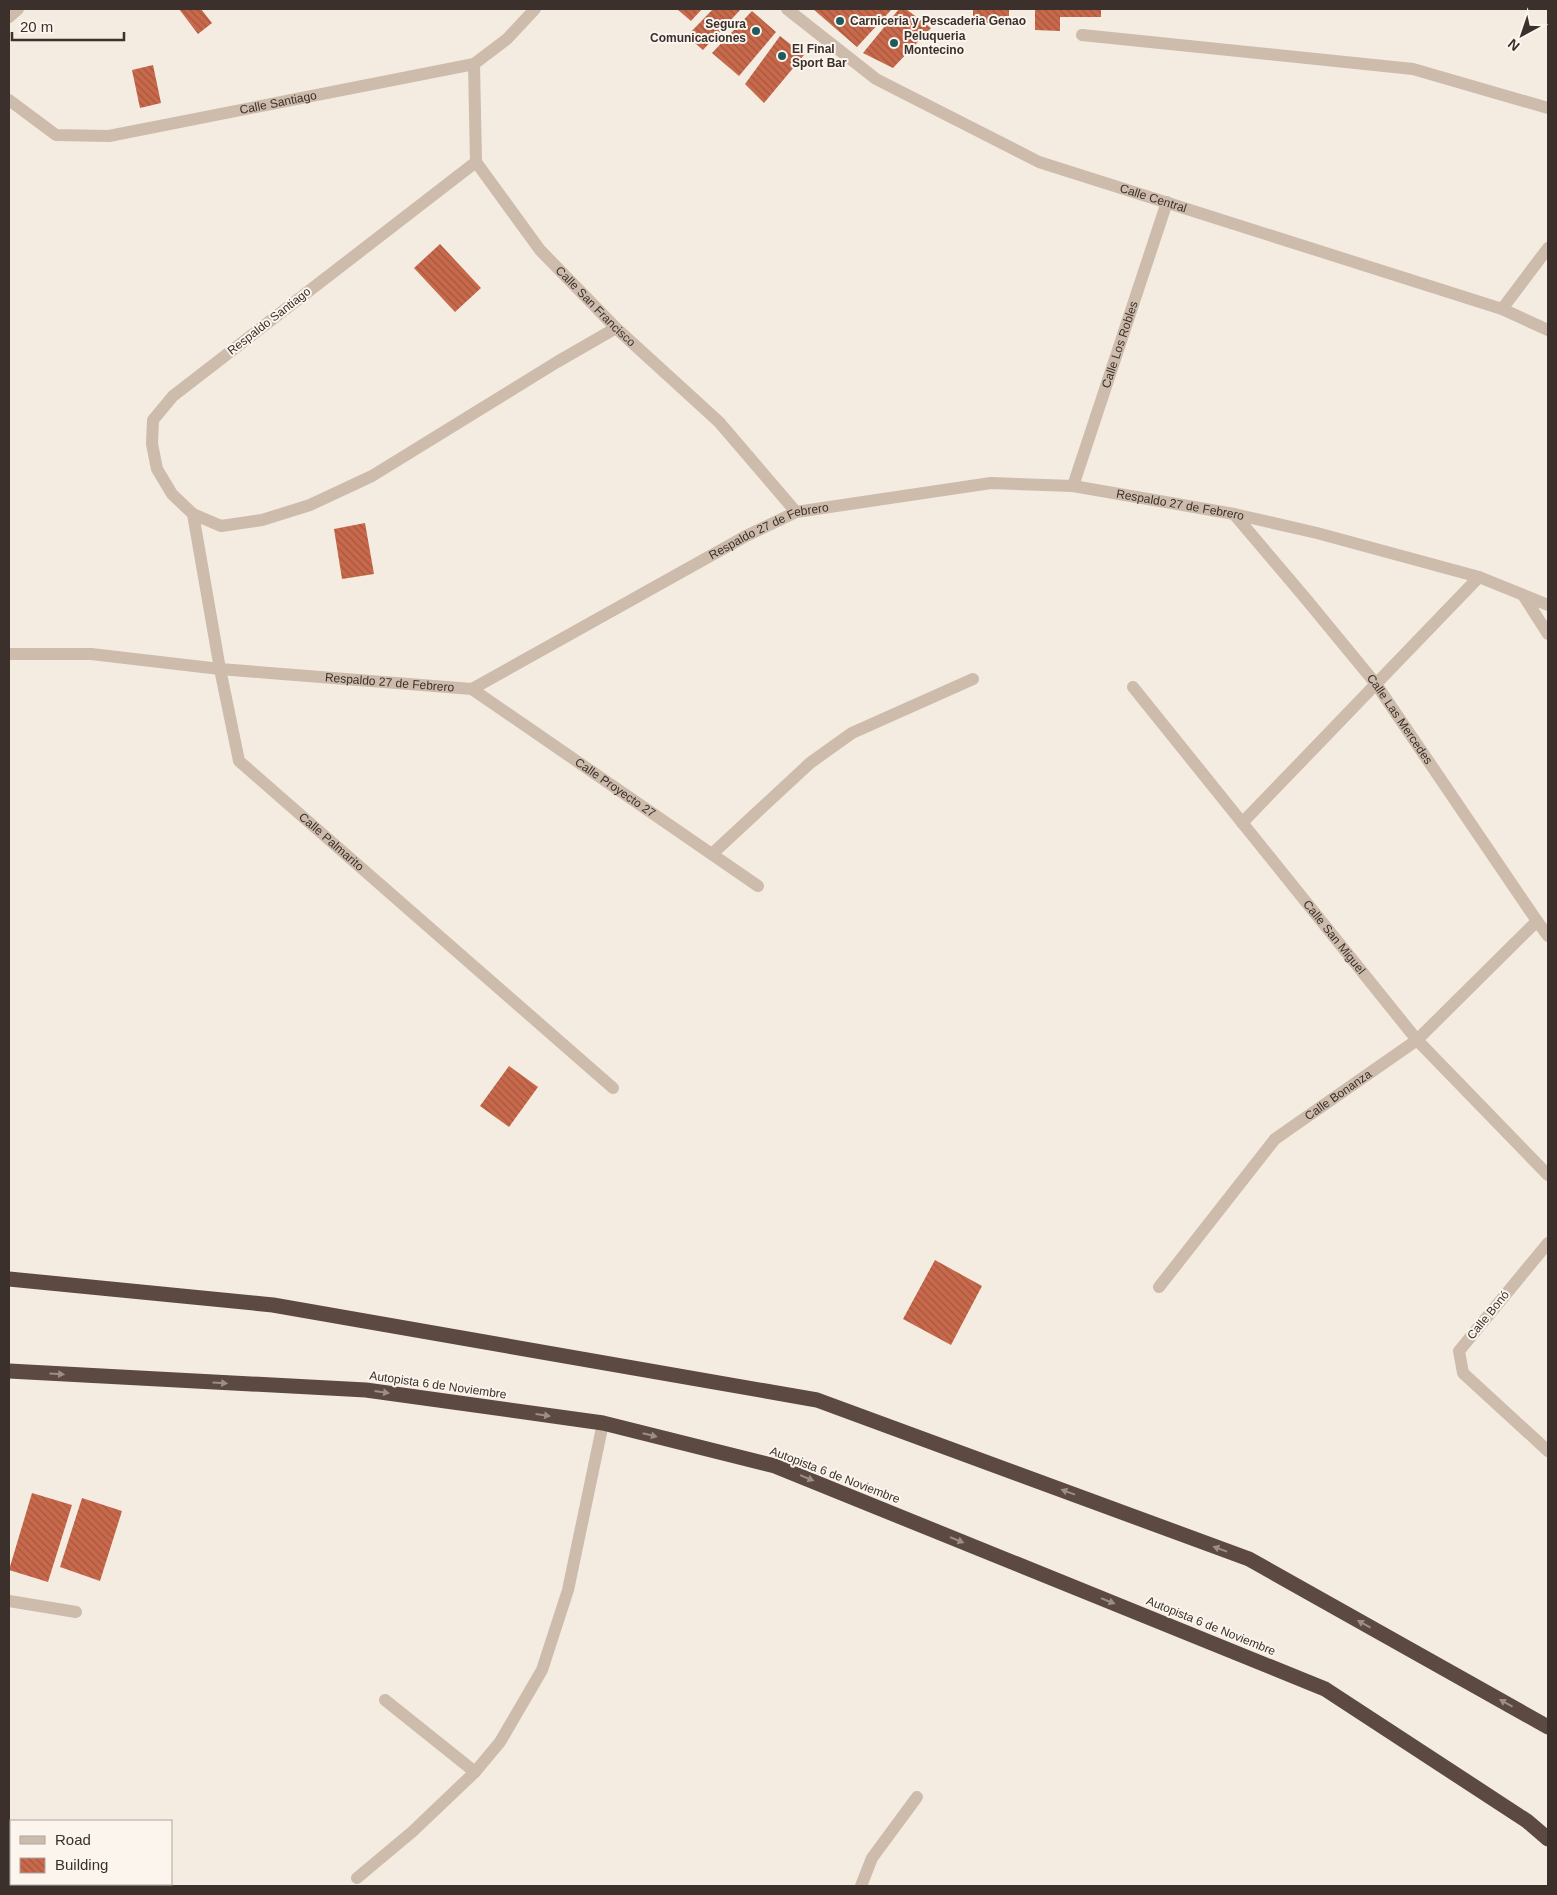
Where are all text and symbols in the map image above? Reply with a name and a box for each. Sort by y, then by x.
scale bar [12,10,125,42]
north arrow [1497,10,1547,60]
place label: Carniceria y Pescaderia Genao [850,14,1026,28]
marker: Carniceria y Pescaderia Genao [834,15,846,27]
place label: Segura Comunicaciones [650,17,746,45]
text: 20 m [20,18,53,35]
marker: Segura Comunicaciones [750,25,762,37]
place label: Peluqueria Montecino [904,29,966,57]
text: N [1505,36,1523,54]
marker: Peluqueria Montecino [888,37,900,49]
place label: El Final Sport Bar [792,42,847,70]
marker: El Final Sport Bar [776,50,788,62]
street label: Calle Santiago [238,88,318,117]
street label: Calle Central [1118,181,1188,215]
street label: Calle San Francisco [553,263,639,350]
street label: Respaldo Santiago [225,284,314,358]
street label: Calle Los Robles [1099,299,1141,390]
street label: Respaldo 27 de Febrero [1115,487,1246,523]
street label: Respaldo 27 de Febrero [707,500,830,562]
street label: Respaldo 27 de Febrero [324,670,455,695]
street label: Calle Las Mercedes [1364,671,1436,767]
street label: Calle Proyecto 27 [572,755,659,821]
street label: Calle Palmarito [296,810,367,874]
street label: Calle San Miguel [1300,897,1368,977]
street label: Calle Bonanza [1302,1067,1374,1123]
street label: Calle Bonó [1464,1288,1512,1342]
street label: Autopista 6 de Noviembre [369,1368,508,1402]
one-way arrow [50,1370,66,1378]
one-way arrow [212,1379,228,1387]
one-way arrow [374,1389,390,1397]
one-way arrow [535,1411,551,1419]
one-way arrow [643,1431,658,1439]
street label: Autopista 6 de Noviembre [768,1444,902,1506]
one-way arrow [799,1475,814,1483]
one-way arrow [1060,1488,1075,1495]
one-way arrow [950,1536,964,1544]
one-way arrow [1212,1545,1227,1553]
street label: Autopista 6 de Noviembre [1144,1594,1278,1658]
one-way arrow [1101,1597,1115,1605]
one-way arrow [1357,1619,1370,1628]
one-way arrow [1498,1699,1513,1707]
legend [10,1820,172,1885]
text: Road [55,1831,91,1848]
text: Building [55,1856,108,1873]

